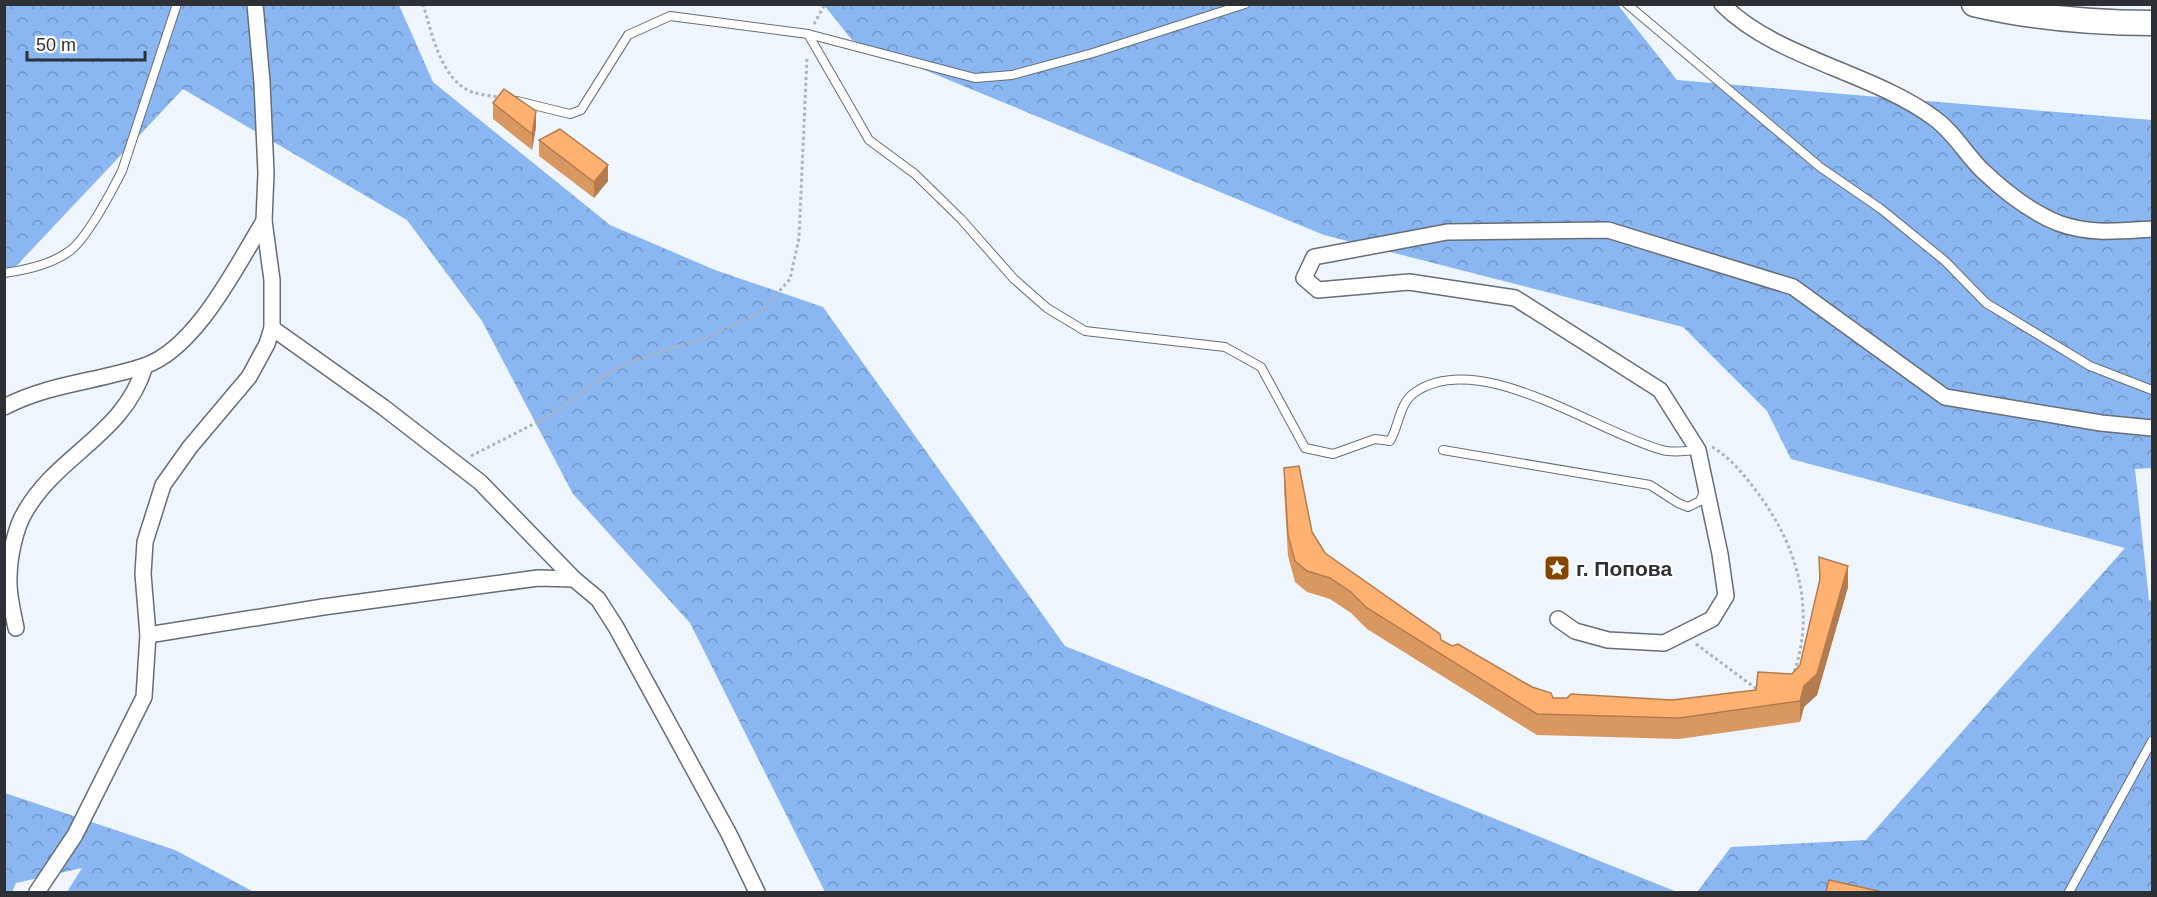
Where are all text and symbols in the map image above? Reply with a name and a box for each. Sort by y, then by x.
scale bar [27,24,146,62]
text: 50 m [36,35,76,55]
place icon: г. Попова [1542,553,1572,583]
place label: г. Попова [1576,557,1672,580]

